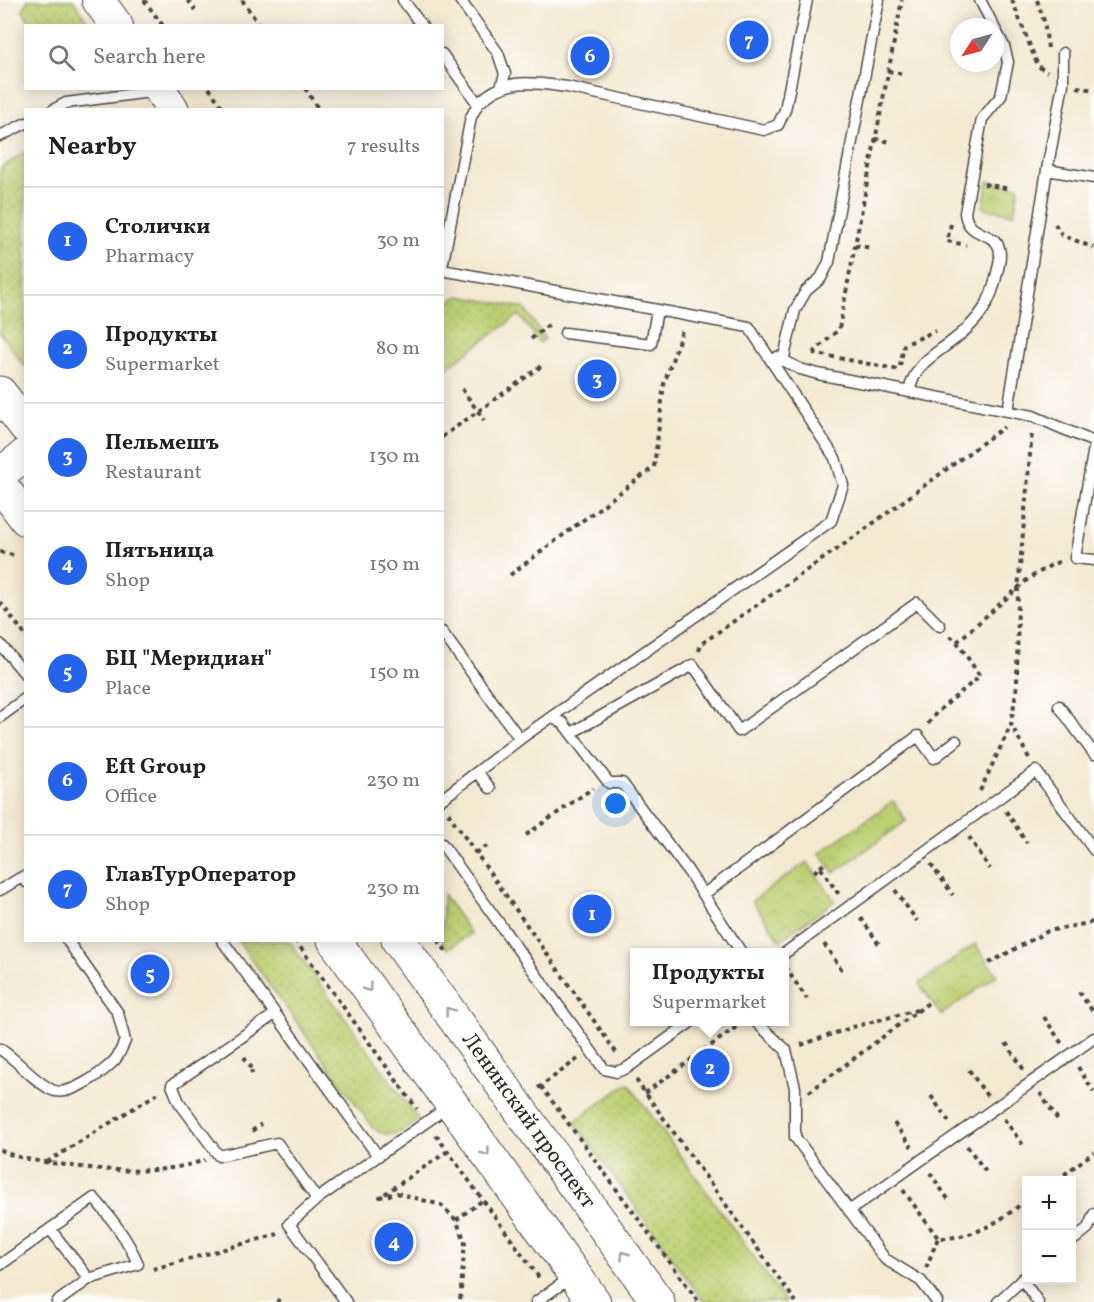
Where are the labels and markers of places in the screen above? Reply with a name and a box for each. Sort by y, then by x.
pin: 7 [730,18,768,63]
pin: 6 [570,34,610,78]
pin: 3 [578,356,616,401]
pin: 1 [572,892,612,936]
pin: 5 [130,952,170,996]
pin: 2 [690,1046,730,1090]
pin: 4 [374,1220,414,1264]

